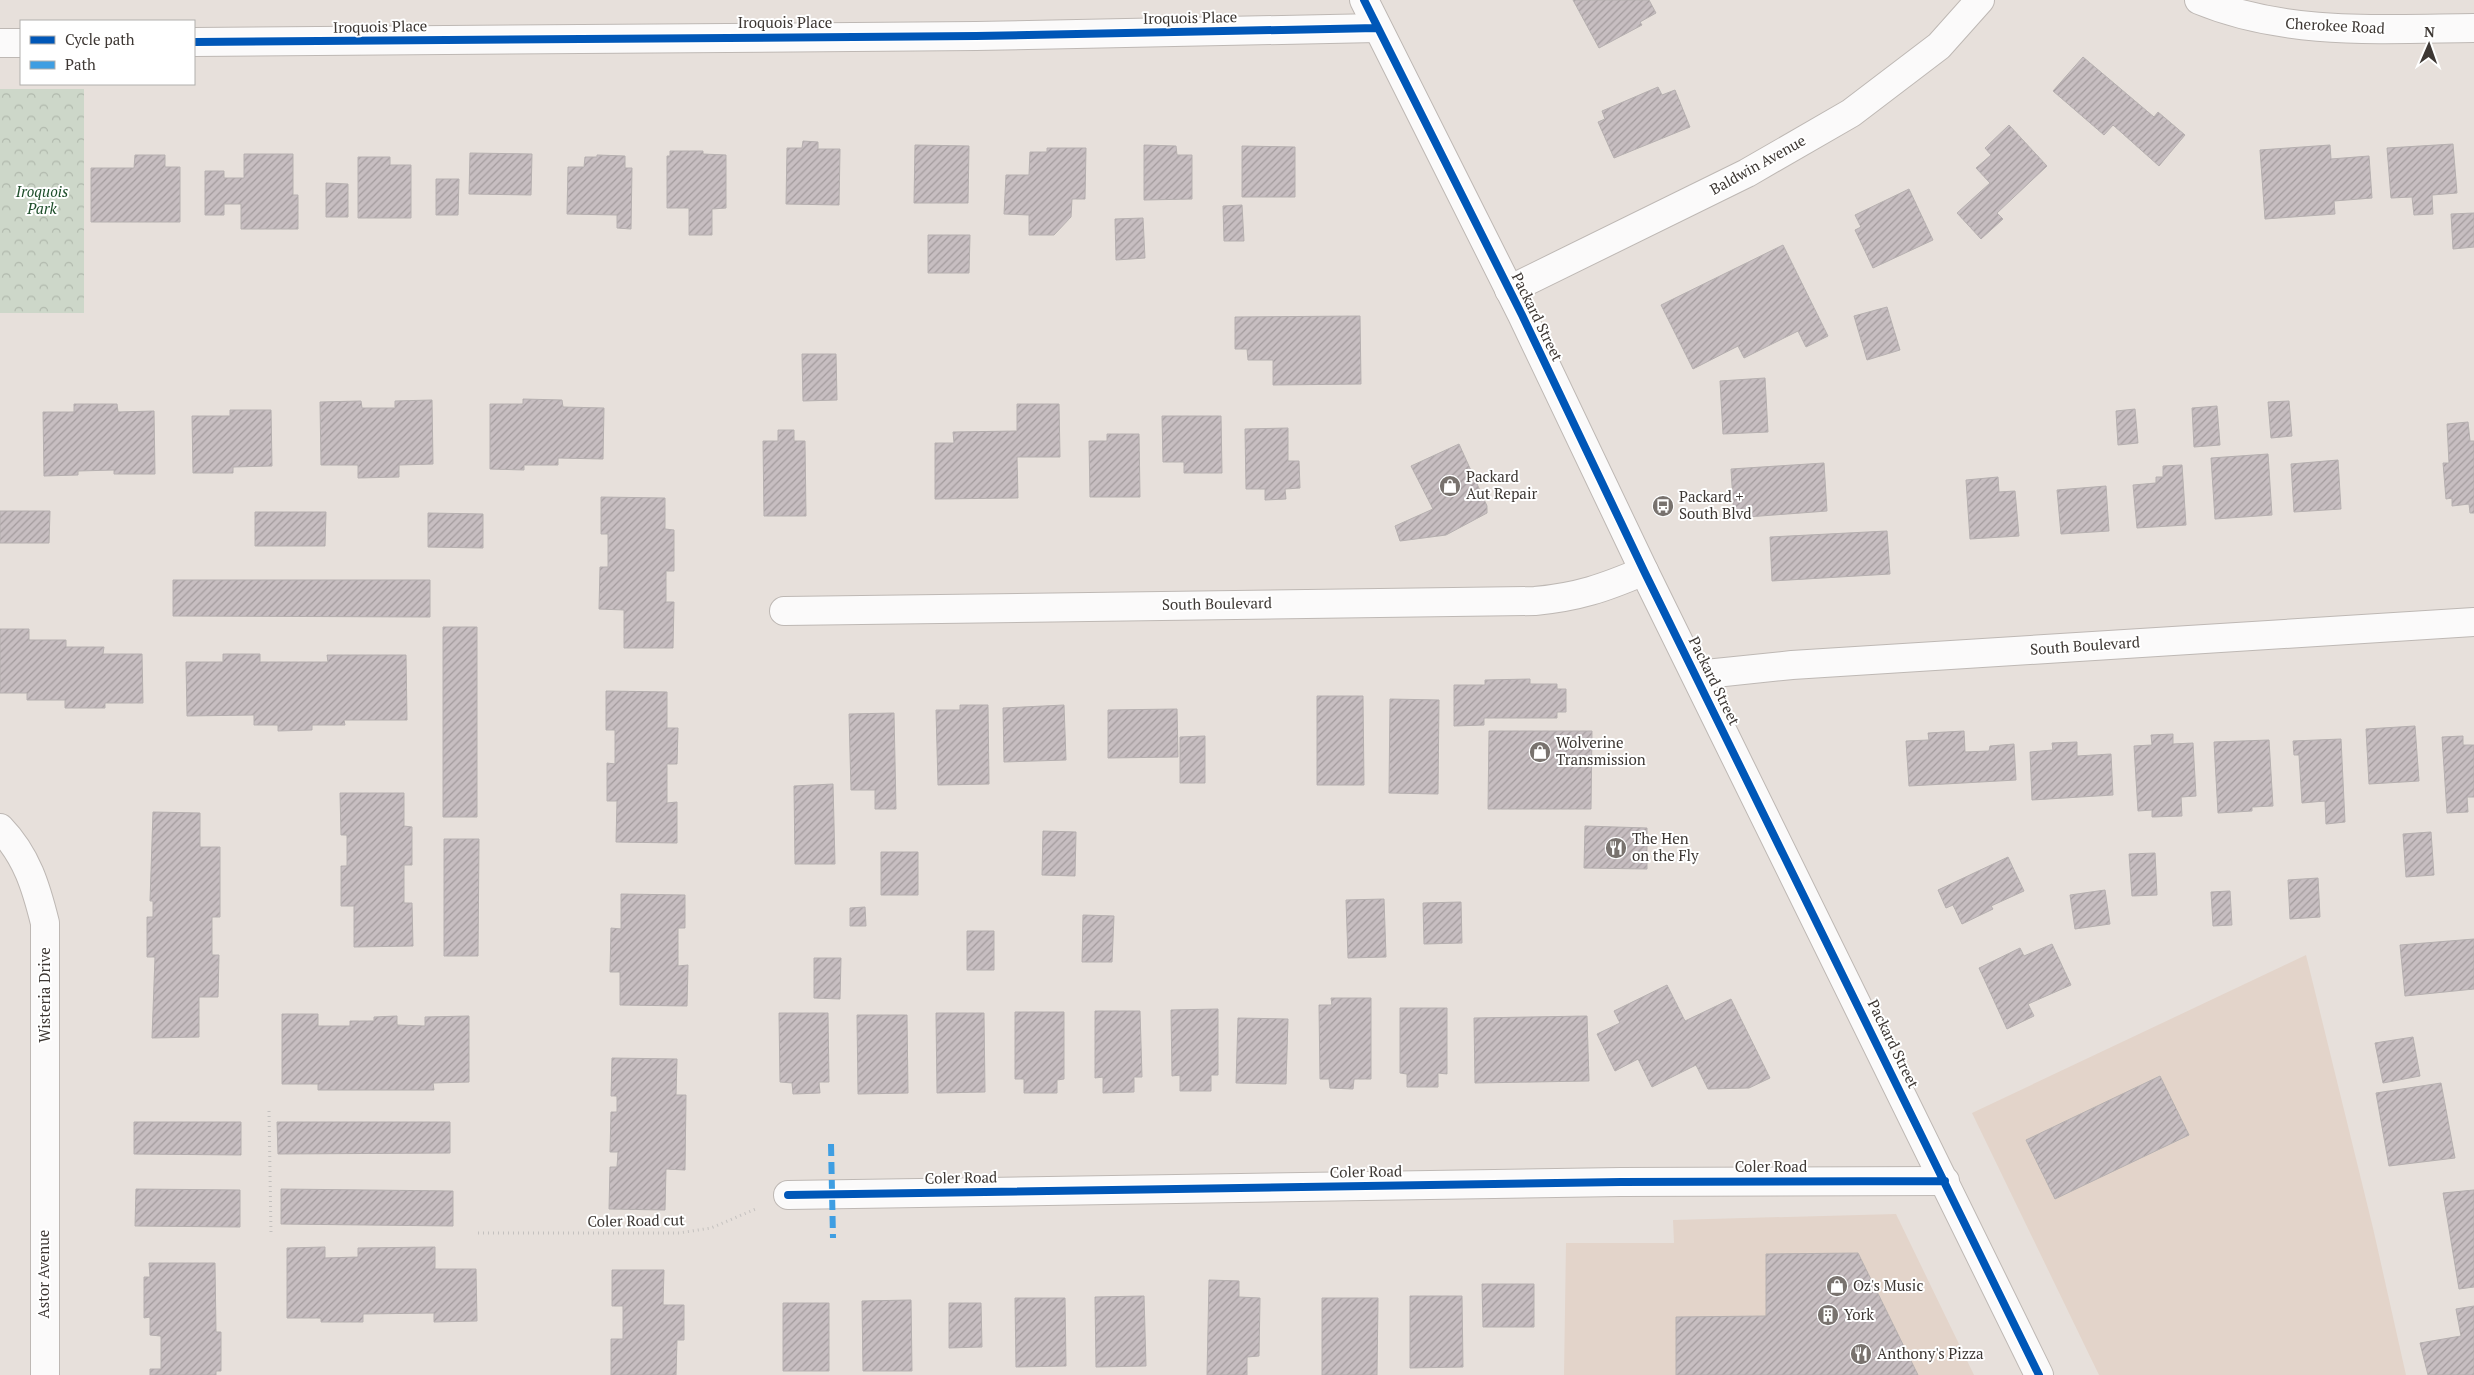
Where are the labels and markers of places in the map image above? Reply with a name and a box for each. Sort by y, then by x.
place label: Packard Aut Repair [1466,466,1537,503]
shop icon: Packard Aut Repair [1438,474,1462,498]
place label: Packard + South Blvd [1679,486,1752,523]
bus stop icon: Packard + South Blvd [1651,494,1675,518]
place label: Wolverine Transmission [1556,732,1646,769]
shop icon: Wolverine Transmission [1528,740,1552,764]
place label: The Hen on the Fly [1632,828,1699,865]
restaurant icon: The Hen on the Fly [1604,836,1628,860]
shop icon: Oz's Music [1825,1274,1849,1298]
place label: Oz's Music [1853,1275,1923,1295]
building icon: York [1816,1303,1840,1327]
place label: York [1844,1304,1874,1324]
restaurant icon: Anthony's Pizza [1849,1342,1873,1366]
place label: Anthony's Pizza [1877,1343,1984,1363]

